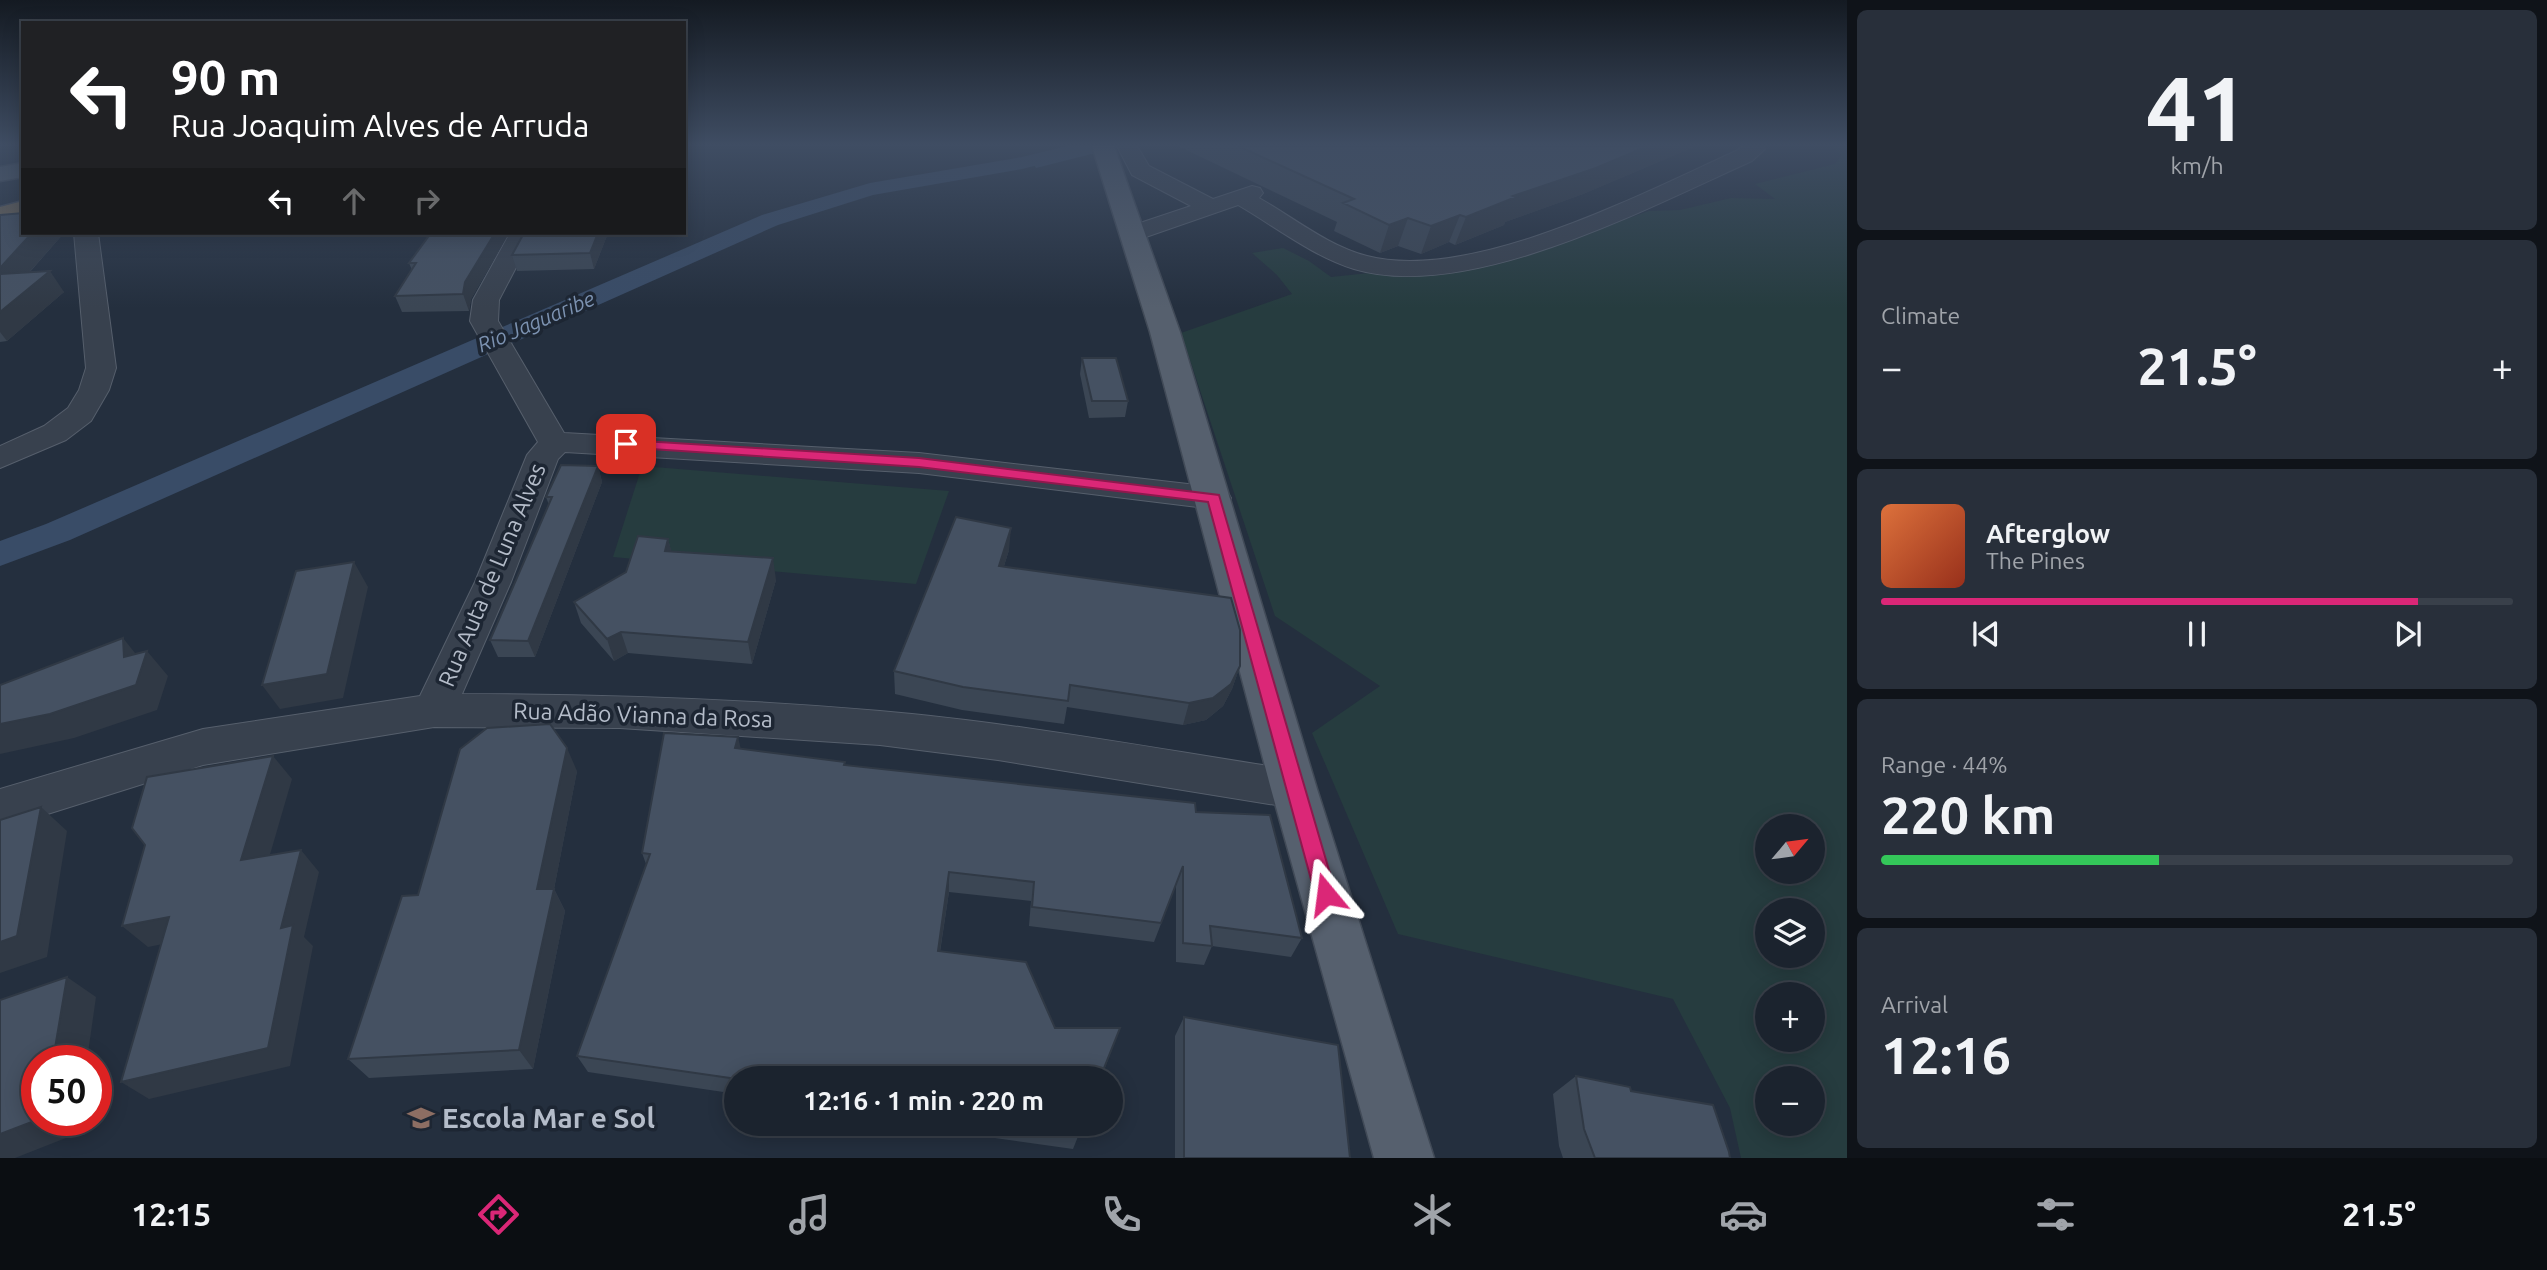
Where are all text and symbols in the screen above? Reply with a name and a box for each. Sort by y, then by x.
icon: left [56,49,147,140]
text: 90 m [171,49,280,104]
text: 41 [2146,56,2248,158]
text: Rua Joaquim Alves de Arruda [171,107,589,143]
text: km/h [2170,153,2224,178]
icon: left [262,182,300,220]
icon: ahead [335,182,373,220]
icon: right [408,182,446,220]
water label: Rio Jaguaribe [473,285,598,357]
text: Climate [1881,303,1960,328]
text: 21.5° [2137,337,2257,395]
text: − [1881,346,1902,388]
text: + [2492,346,2513,388]
pin [596,414,656,474]
icon: arrive [607,425,645,463]
street label: Rua Auta de Luna Alves [433,459,550,690]
text: Afterglow [1986,519,2110,548]
text: The Pines [1986,548,2085,573]
icon: previous [1967,615,2005,653]
icon: pause [2178,615,2216,653]
icon: next [2389,615,2427,653]
street label: Rua Adão Vianna da Rosa [513,697,773,732]
text: Range · 44% [1881,752,2008,777]
text: 220 km [1881,786,2055,844]
north arrow [1755,814,1825,884]
map controls [1755,814,1825,1136]
position arrow [1289,857,1363,931]
button: layers [1755,898,1825,968]
button: + [1755,982,1825,1052]
text: Arrival [1881,992,1948,1017]
text: 12:16 [1881,1026,2011,1084]
speed limit sign: 50 [21,1045,112,1136]
button: − [1755,1066,1825,1136]
text: 12:16 · 1 min · 220 m [803,1086,1044,1115]
place label: Escola Mar e Sol [442,1102,655,1133]
school or university icon: Escola Mar e Sol [406,1103,436,1133]
icon: directions [474,1190,523,1239]
icon: music [785,1190,834,1239]
icon: phone [1097,1190,1146,1239]
icon: climate [1408,1190,1457,1239]
icon: car [1719,1190,1768,1239]
icon: filters [2031,1190,2080,1239]
text: 12:15 [131,1196,211,1232]
text: 21.5° [2342,1196,2416,1232]

